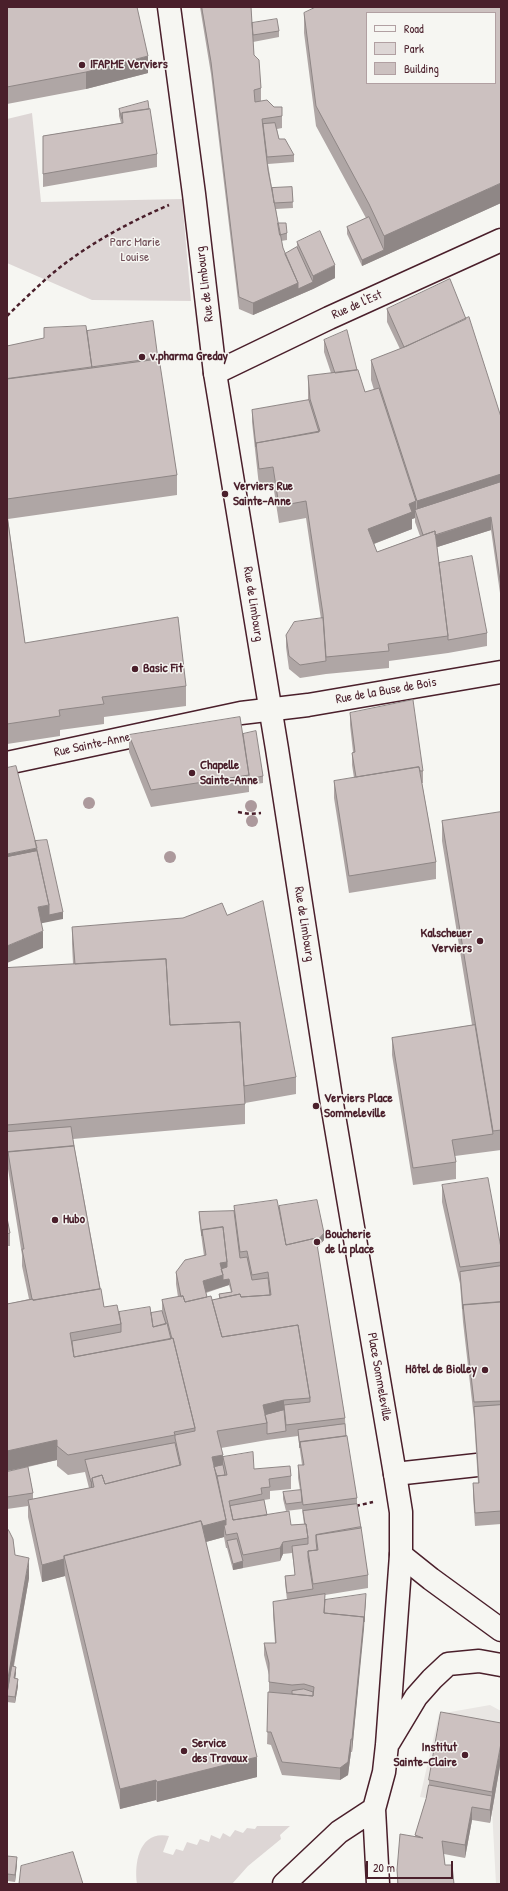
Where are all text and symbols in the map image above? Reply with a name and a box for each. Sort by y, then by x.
legend [366,12,496,84]
text: Road [404,20,424,37]
text: Park [404,40,424,57]
place label: IFAPME Verviers [90,57,168,73]
marker: IFAPME Verviers [77,60,87,70]
text: Building [404,60,439,77]
park label: Parc Marie Louise [110,235,160,266]
street label: Rue de Limbourg [193,245,217,323]
street label: Rue de l'Est [329,287,385,323]
place label: v.pharma Greday [150,349,228,365]
marker: v.pharma Greday [137,352,147,362]
place label: Verviers Rue Sainte-Anne [233,479,293,510]
marker: Verviers Rue Sainte-Anne [220,489,230,499]
street label: Rue de Limbourg [239,565,267,643]
place label: Basic Fit [143,661,183,677]
marker: Basic Fit [130,664,140,674]
street label: Rue de la Buse de Bois [334,674,438,708]
street label: Rue Sainte-Anne [53,729,131,761]
place label: Chapelle Sainte-Anne [200,758,258,789]
marker: Chapelle Sainte-Anne [187,768,197,778]
street label: Rue de Limbourg [290,885,318,963]
place label: Kalscheuer Verviers [421,926,472,957]
marker: Kalscheuer Verviers [475,936,485,946]
place label: Verviers Place Sommeleville [324,1091,393,1122]
marker: Verviers Place Sommeleville [311,1101,321,1111]
place label: Hubo [63,1212,85,1228]
marker: Hubo [50,1215,60,1225]
place label: Boucherie de la place [325,1227,374,1258]
marker: Boucherie de la place [312,1237,322,1247]
street label: Place Sommeleville [364,1332,394,1422]
place label: Hôtel de Biolley [405,1362,477,1378]
marker: Hôtel de Biolley [480,1365,490,1375]
place label: Service des Travaux [192,1736,248,1767]
place label: Institut Sainte-Claire [393,1740,457,1771]
marker: Service des Travaux [179,1746,189,1756]
marker: Institut Sainte-Claire [460,1750,470,1760]
scale bar [368,1853,455,1879]
text: 20 m [373,1859,395,1876]

